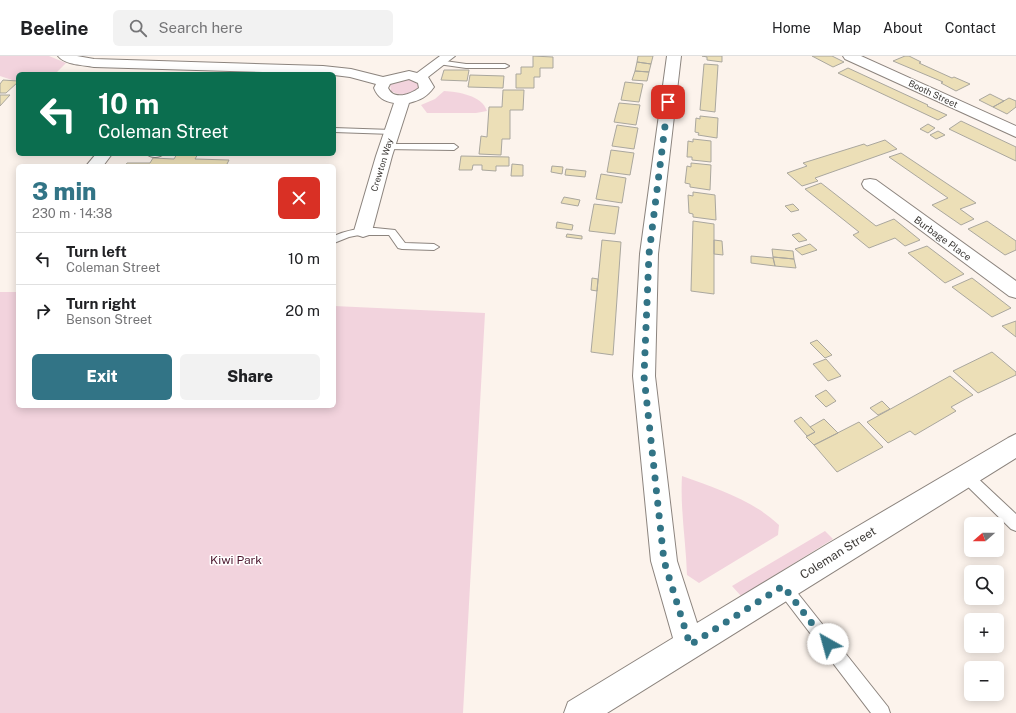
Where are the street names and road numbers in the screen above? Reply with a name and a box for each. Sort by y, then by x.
street label: Booth Street [907,77,960,110]
street label: Crewton Way [368,137,395,193]
street label: Burbage Place [912,213,974,263]
street label: Coleman Street [797,524,879,582]

